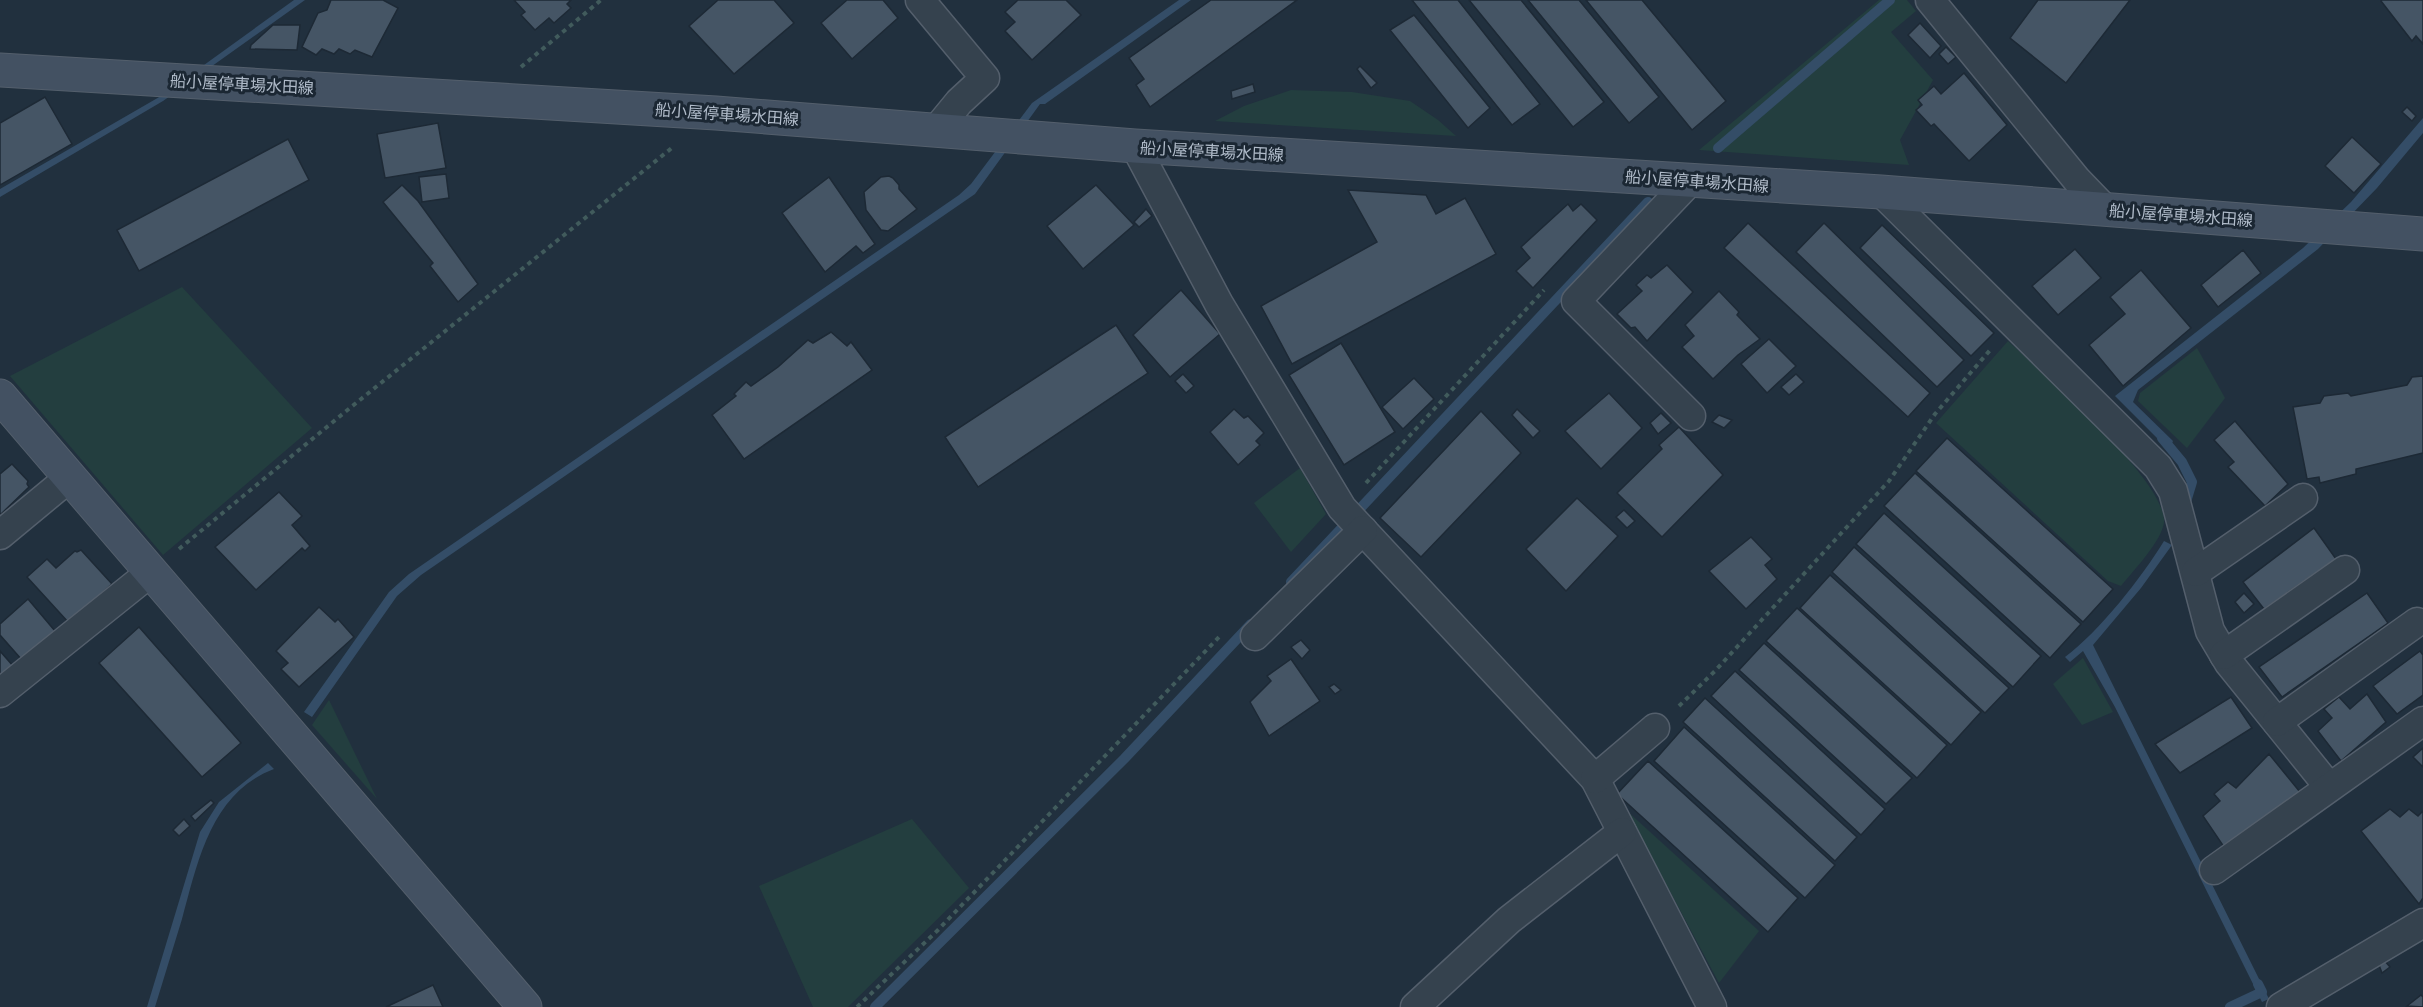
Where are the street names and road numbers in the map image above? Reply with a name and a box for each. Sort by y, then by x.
street label: 船小屋停車場水田線 [170,69,314,99]
street label: 船小屋停車場水田線 [654,98,800,130]
street label: 船小屋停車場水田線 [1140,136,1284,166]
street label: 船小屋停車場水田線 [1624,165,1770,197]
street label: 船小屋停車場水田線 [2108,199,2254,231]

